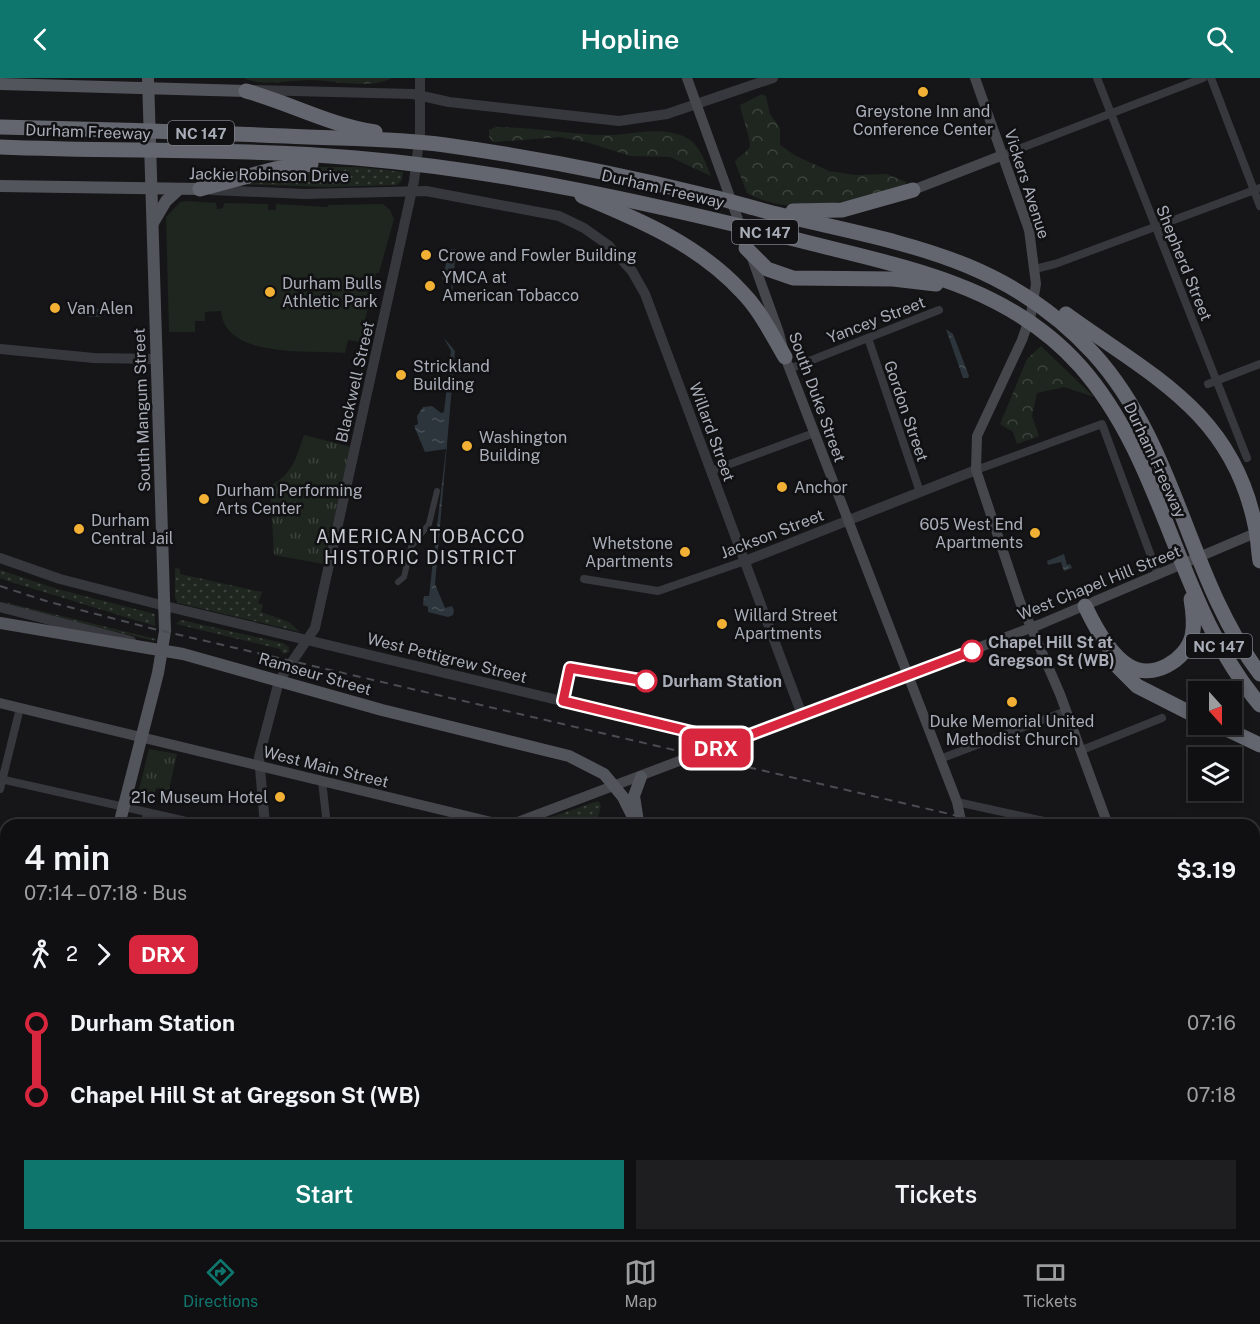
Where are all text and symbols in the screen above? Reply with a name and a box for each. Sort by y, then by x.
icon: back [24,23,57,56]
text: Hopline [581,23,679,55]
icon: search [1203,23,1236,56]
marker: Greystone Inn and Conference Center [916,85,930,99]
place label: Greystone Inn and Conference Center [853,102,993,139]
street label: Durham Freeway [25,120,152,144]
road number: NC 147 [168,121,234,145]
street label: Vickers Avenue [1000,127,1054,241]
street label: Jackie Robinson Drive [189,164,349,186]
street label: Durham Freeway [600,166,727,212]
street label: Shepherd Street [1152,202,1216,324]
road number: NC 147 [732,220,798,244]
place label: Crowe and Fowler Building [438,246,637,265]
marker: Crowe and Fowler Building [419,248,433,262]
place label: YMCA at American Tobacco [442,268,579,305]
place label: Durham Bulls Athletic Park [282,274,382,311]
marker: YMCA at American Tobacco [423,279,437,293]
marker: Durham Bulls Athletic Park [263,285,277,299]
street label: Yancey Street [824,293,928,347]
place label: Van Alen [67,299,133,318]
marker: Van Alen [48,301,62,315]
street label: Blackwell Street [332,320,378,444]
street label: South Mangum Street [130,328,154,492]
street label: South Duke Street [785,329,849,465]
place label: Strickland Building [413,357,490,394]
street label: Gordon Street [880,358,932,464]
marker: Strickland Building [394,368,408,382]
street label: Willard Street [685,380,739,484]
street label: Durham Freeway [1120,399,1190,521]
place label: Washington Building [479,428,567,465]
marker: Washington Building [460,439,474,453]
place label: Anchor [794,478,848,497]
marker: Anchor [775,480,789,494]
place label: Durham Performing Arts Center [216,481,363,518]
marker: Durham Performing Arts Center [197,492,211,506]
street label: Jackson Street [718,506,826,562]
place label: Durham Central Jail [91,511,174,548]
place label: 605 West End Apartments [920,515,1023,552]
marker: Durham Central Jail [72,522,86,536]
district label: AMERICAN TOBACCO HISTORIC DISTRICT [316,526,526,568]
marker: 605 West End Apartments [1028,526,1042,540]
place label: Whetstone Apartments [585,534,673,571]
street label: West Chapel Hill Street [1015,542,1183,624]
marker: Whetstone Apartments [678,545,692,559]
place label: Willard Street Apartments [734,606,838,643]
marker: Willard Street Apartments [715,617,729,631]
street label: West Pettigrew Street [365,629,529,687]
place label: Chapel Hill St at Gregson St (WB) [988,633,1115,670]
road number: NC 147 [1186,634,1252,658]
marker: Chapel Hill St at Gregson St (WB) [961,640,983,662]
street label: Ramseur Street [256,649,374,699]
marker: Durham Station [635,670,657,692]
place label: Durham Station [662,672,782,691]
north arrow [1188,681,1242,735]
map controls [1188,681,1242,801]
marker: Duke Memorial United Methodist Church [1005,695,1019,709]
place label: Duke Memorial United Methodist Church [930,712,1094,749]
line badge: DRX [682,728,750,768]
text: DRX [694,736,738,761]
street label: West Main Street [261,742,391,792]
button: layers [1188,747,1242,801]
place label: 21c Museum Hotel [131,788,268,807]
marker: 21c Museum Hotel [273,790,287,804]
text: 4 min [24,839,110,877]
text: $3.19 [1177,857,1236,883]
text: 07:14 – 07:18 · Bus [24,881,187,905]
icon: walk [24,938,57,971]
icon: forward [87,938,120,971]
text: 2 [66,942,78,966]
text: DRX [141,942,186,967]
text: Durham Station [70,1010,235,1036]
text: 07:16 [1187,1011,1236,1035]
text: Chapel Hill St at Gregson St (WB) [70,1082,421,1108]
text: 07:18 [1187,1083,1236,1107]
button: Start [24,1160,624,1229]
button: Tickets [636,1160,1236,1229]
tab: Directions [183,1256,258,1311]
tab: Map [624,1256,657,1311]
tab: Tickets [1023,1256,1077,1311]

